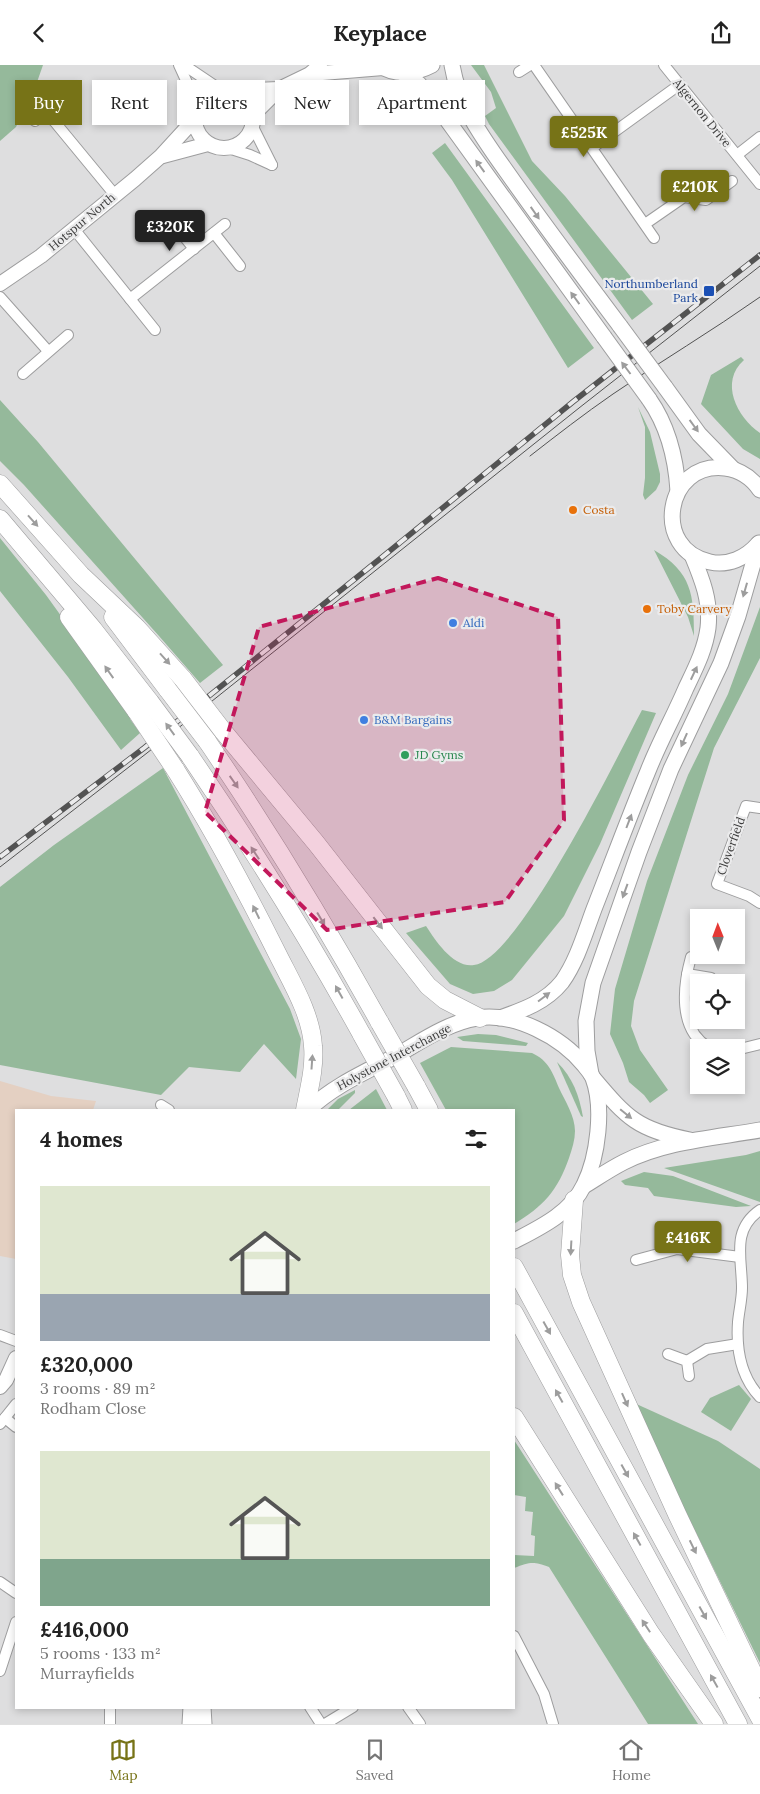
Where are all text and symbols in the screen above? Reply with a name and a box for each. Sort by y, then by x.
icon: back [25,19,53,47]
text: Keyplace [333,19,427,47]
icon: share [707,19,735,47]
street label: Algernon Drive [670,75,735,150]
chip: Buy [15,80,82,125]
chip: Rent [92,80,167,125]
chip: Filters [177,80,265,125]
chip: New [275,80,349,125]
chip: Apartment [359,80,485,125]
pin: £525K [549,116,619,158]
text: £525K [561,122,607,142]
one-way arrow [475,159,485,173]
pin: £210K [660,169,730,212]
text: £210K [672,176,718,196]
street label: Hotspur North [45,189,118,254]
one-way arrow [530,206,540,219]
pin: £320K [135,209,205,252]
text: £320K [146,216,194,236]
place label: Northumberland Park [604,276,699,305]
marker: Northumberland Park [702,284,716,298]
one-way arrow [570,291,580,305]
one-way arrow [621,362,632,375]
one-way arrow [688,420,698,433]
place label: Costa [583,502,615,517]
marker: Costa [567,504,579,516]
one-way arrow [27,514,38,527]
one-way arrow [741,582,749,597]
place label: Toby Carvery [657,601,732,616]
marker: Toby Carvery [641,603,653,615]
place label: Aldi [462,615,484,630]
marker: Aldi [447,617,459,629]
one-way arrow [159,653,171,665]
one-way arrow [689,665,698,680]
one-way arrow [104,666,114,679]
place label: B&M Bargains [374,712,452,727]
marker: B&M Bargains [358,714,370,726]
one-way arrow [165,722,175,736]
one-way arrow [680,733,688,747]
place label: JD Gyms [414,747,464,762]
marker: JD Gyms [399,749,411,761]
one-way arrow [229,775,239,788]
one-way arrow [625,814,633,828]
street label: Cloverfield [713,815,748,877]
one-way arrow [250,847,260,860]
one-way arrow [621,884,629,899]
one-way arrow [252,904,260,919]
north arrow [690,909,745,964]
map controls [690,909,745,1094]
one-way arrow [317,912,326,925]
one-way arrow [373,916,383,930]
button: locate [690,974,745,1029]
one-way arrow [334,986,343,999]
one-way arrow [537,992,550,1003]
street label: Holystone Interchange [334,1020,454,1093]
button: layers [690,1039,745,1094]
one-way arrow [309,1054,317,1070]
one-way arrow [619,1108,632,1119]
icon: filters [462,1125,490,1153]
text: 4 homes [40,1126,123,1153]
icon: home [220,1218,310,1308]
pin: £416K [653,1221,723,1263]
text: £416K [665,1227,711,1247]
one-way arrow [566,1241,574,1257]
one-way arrow [543,1321,551,1335]
text: £320,000 [40,1351,133,1378]
text: 3 rooms · 89 m² [40,1378,156,1398]
one-way arrow [555,1389,563,1403]
one-way arrow [622,1393,630,1407]
text: Rodham Close [40,1398,146,1418]
one-way arrow [620,1464,629,1477]
icon: home [220,1483,310,1573]
one-way arrow [554,1483,563,1496]
one-way arrow [632,1532,641,1545]
one-way arrow [689,1540,697,1554]
one-way arrow [698,1607,707,1620]
text: £416,000 [40,1616,129,1643]
one-way arrow [642,1619,651,1633]
text: 5 rooms · 133 m² [40,1643,161,1663]
text: Murrayfields [40,1663,135,1683]
one-way arrow [710,1674,718,1689]
tab: Map [109,1736,138,1784]
tab: Saved [356,1736,394,1784]
tab: Home [612,1736,651,1784]

